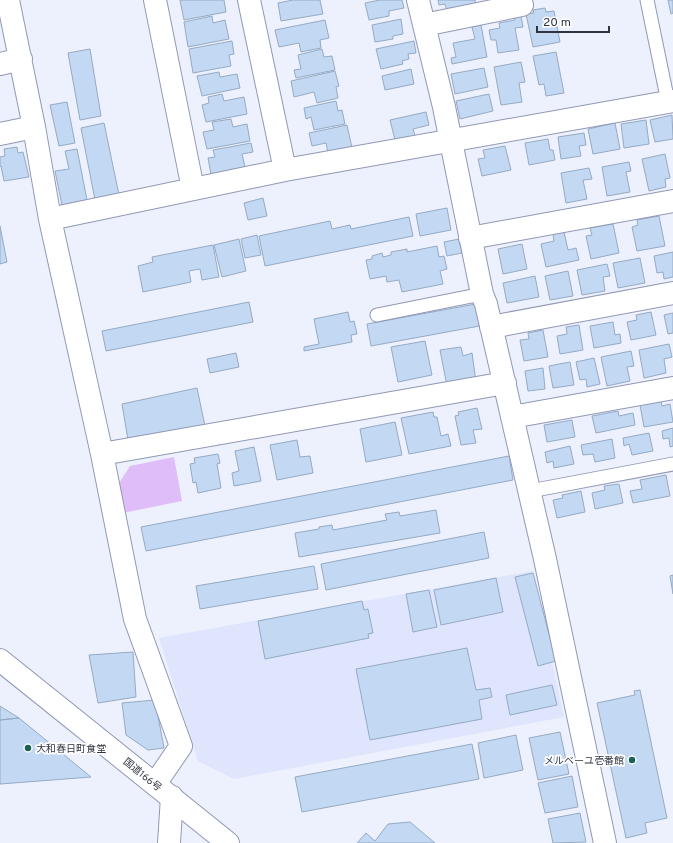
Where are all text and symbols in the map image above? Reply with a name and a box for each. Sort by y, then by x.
scale bar [537,8,609,34]
text: 20 m [543,15,571,31]
marker: 大和春日町食堂 [23,743,33,753]
place label: 大和春日町食堂 [36,743,106,756]
place label: メルベーユ壱番館 [544,755,624,768]
marker: メルベーユ壱番館 [627,755,637,765]
street label: 国道166号 [120,756,164,795]

